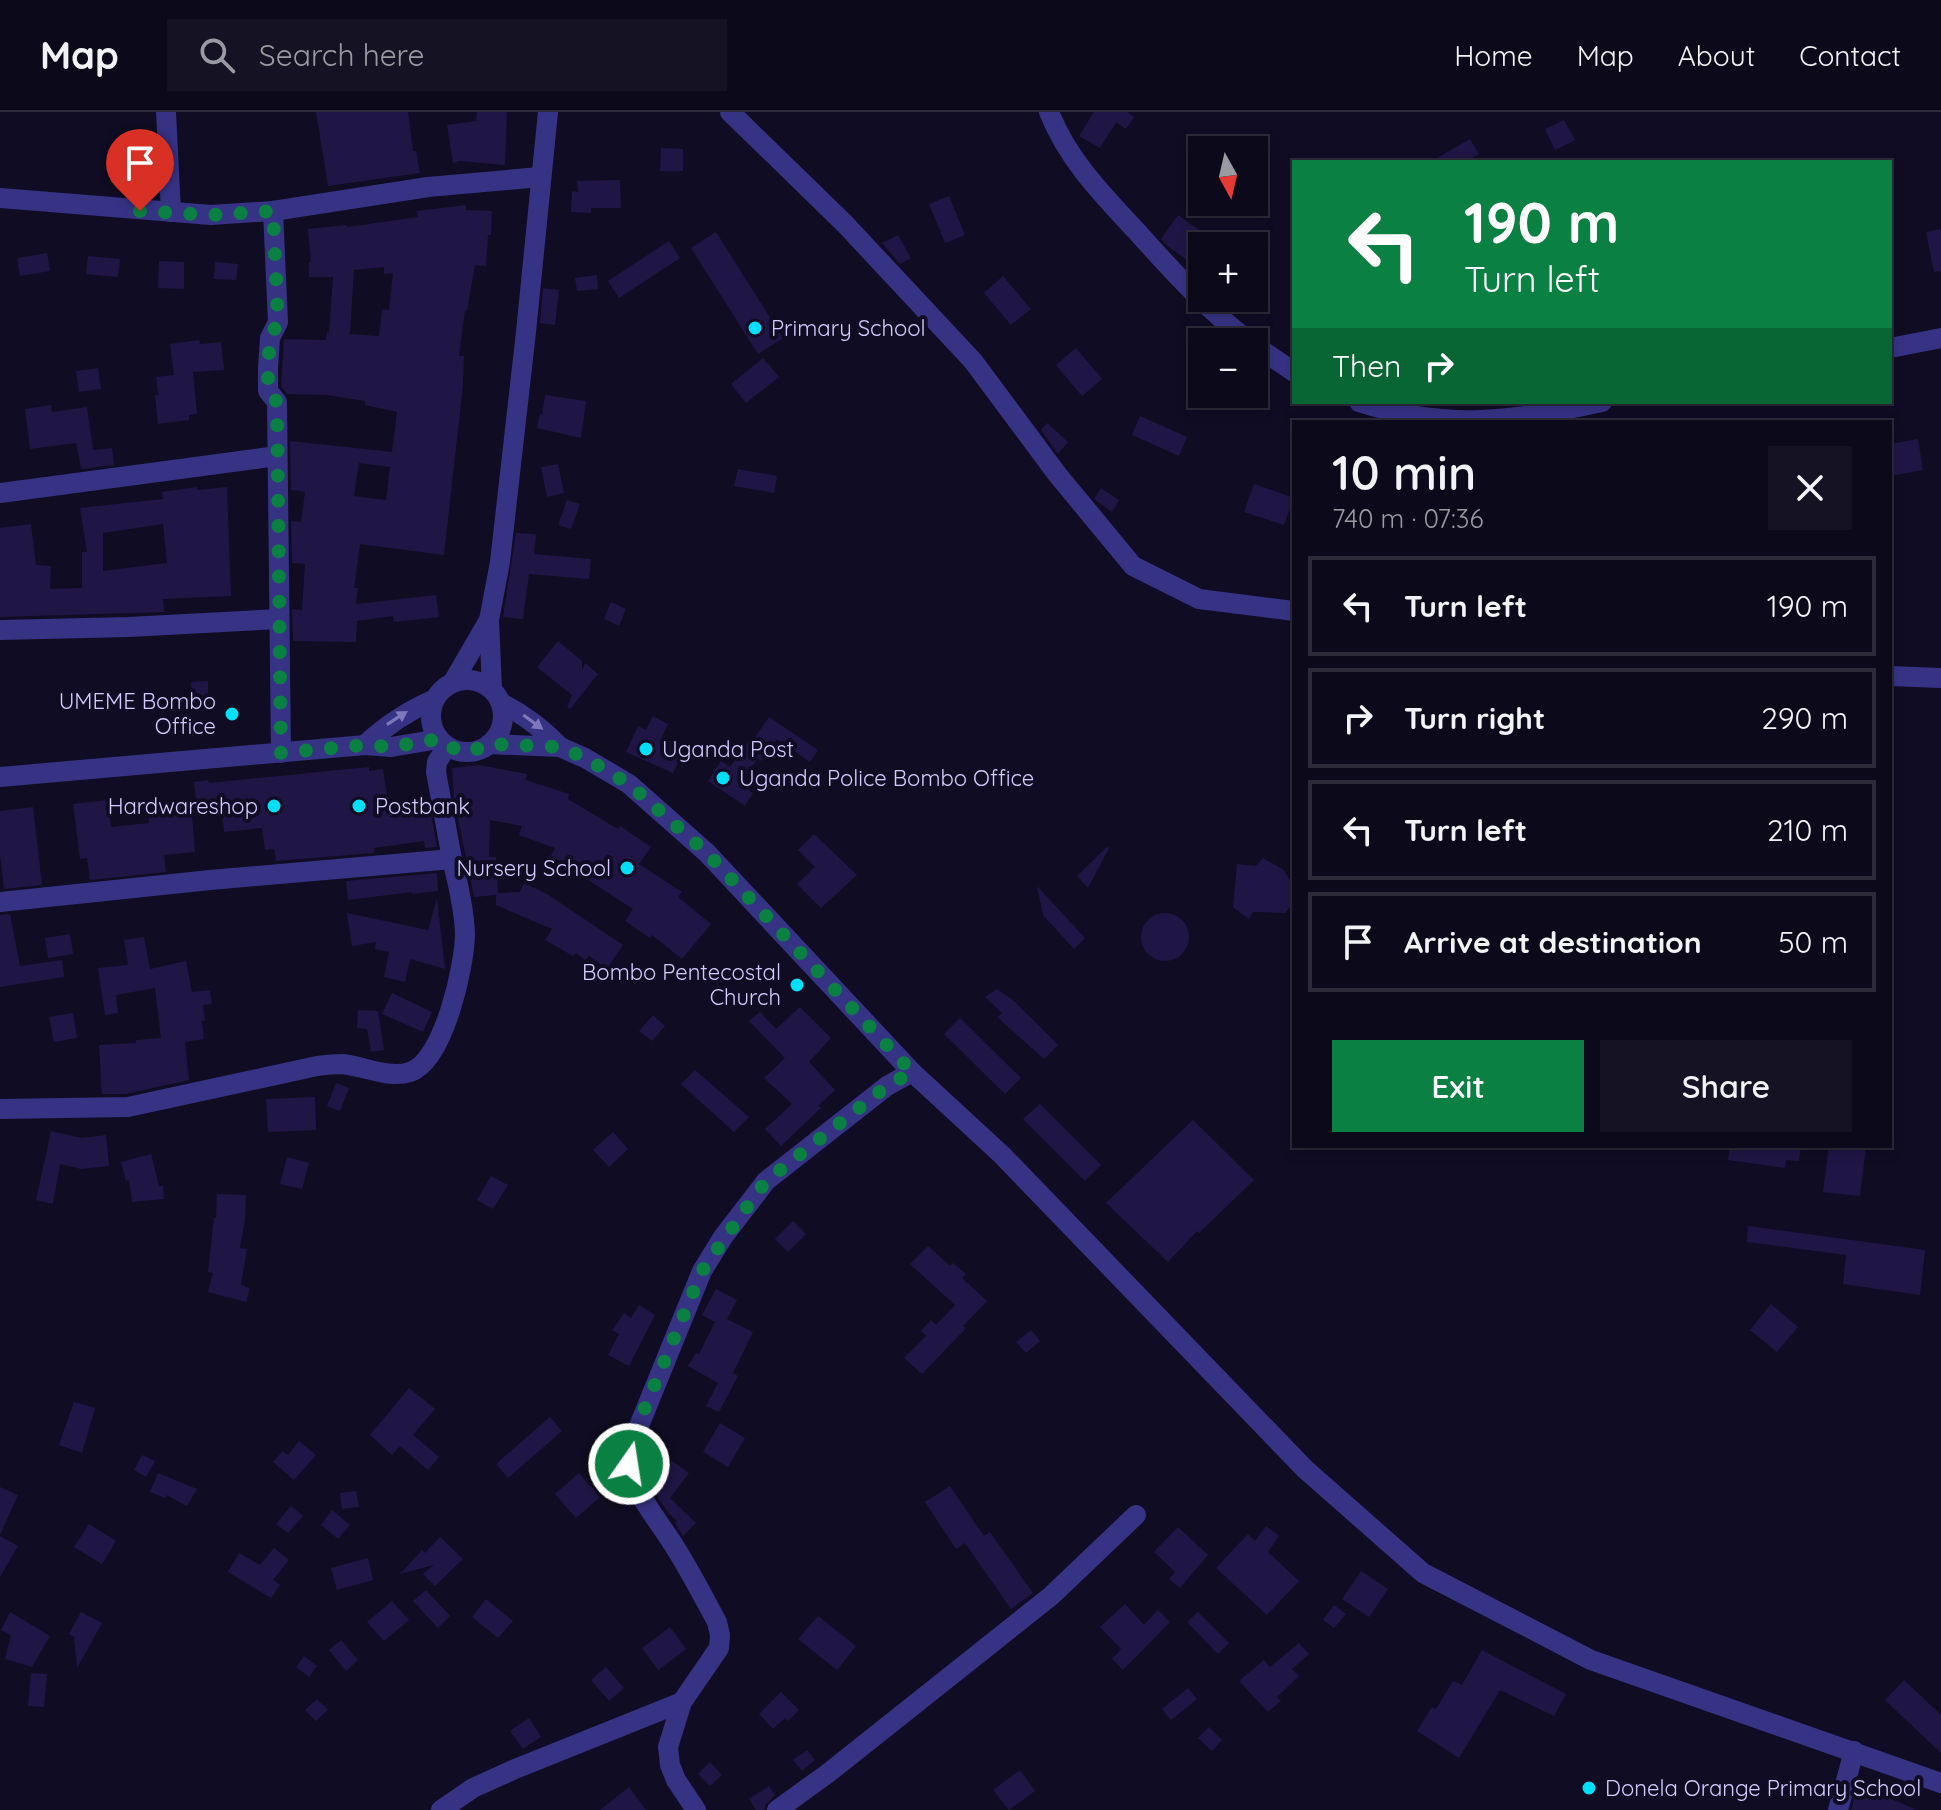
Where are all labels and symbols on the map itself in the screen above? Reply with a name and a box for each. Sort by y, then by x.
pin [106,129,174,211]
north arrow [1188,136,1268,216]
place label: Primary School [771,314,926,342]
marker: Primary School [746,319,764,337]
place label: UMEME Bombo Office [59,687,216,740]
marker: UMEME Bombo Office [223,705,241,723]
one-way arrow [387,711,408,726]
one-way arrow [523,713,543,729]
place label: Uganda Post [662,735,794,763]
marker: Uganda Post [637,740,655,758]
place label: Uganda Police Bombo Office [739,764,1034,792]
marker: Uganda Police Bombo Office [714,769,732,787]
place label: Hardwareshop [108,792,258,820]
place label: Postbank [375,792,470,820]
marker: Hardwareshop [265,797,283,815]
marker: Postbank [350,797,368,815]
place label: Nursery School [456,854,611,882]
marker: Nursery School [618,859,636,877]
place label: Bombo Pentecostal Church [582,958,781,1011]
marker: Bombo Pentecostal Church [788,976,806,994]
position arrow [587,1422,671,1506]
place label: Donela Orange Primary School [1605,1774,1921,1802]
marker: Donela Orange Primary School [1580,1779,1598,1797]

